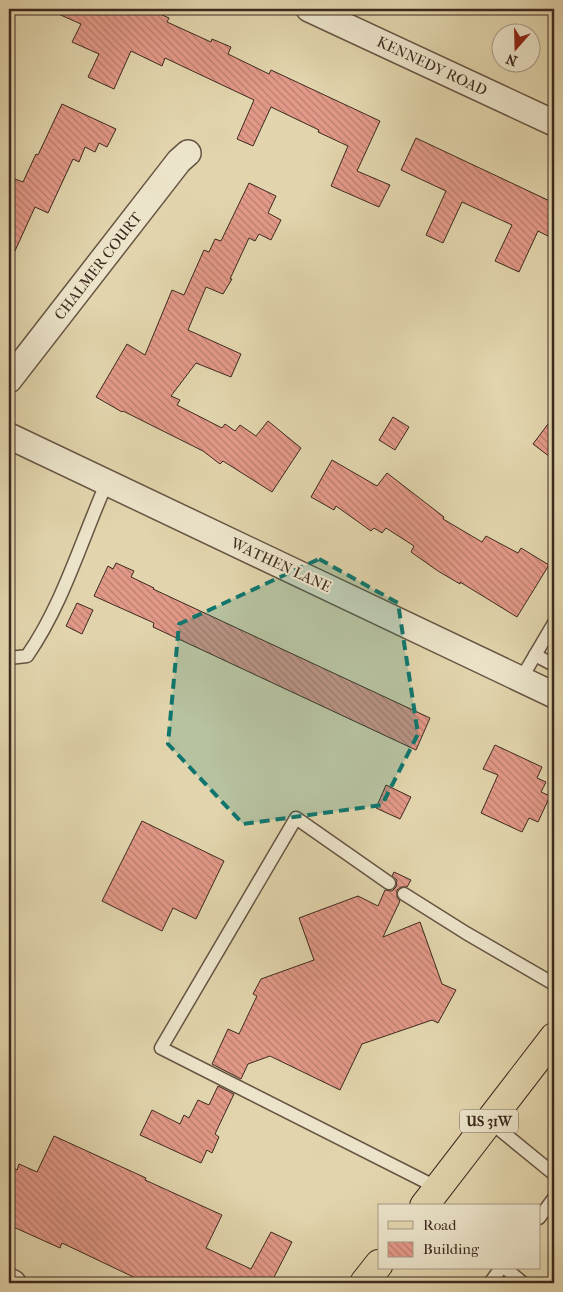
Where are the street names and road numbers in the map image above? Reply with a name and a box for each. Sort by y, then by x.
street label: KENNEDY ROAD [374,33,490,99]
street label: CHALMER COURT [50,208,146,323]
street label: WATHEN LANE [227,534,334,596]
road number: US 31W [460,1110,518,1132]

